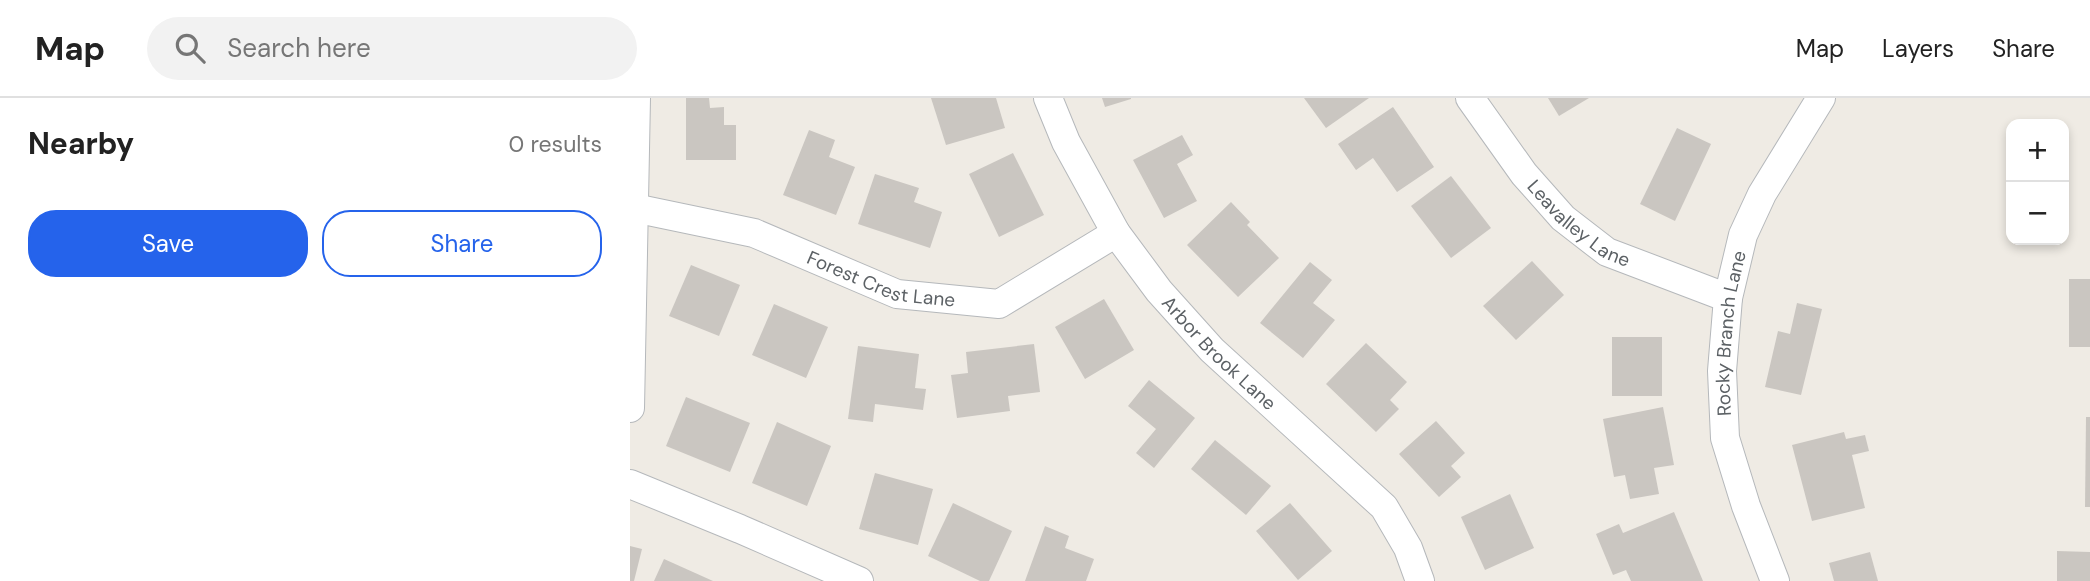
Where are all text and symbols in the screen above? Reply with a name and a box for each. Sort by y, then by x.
search box [147,17,637,80]
text: Map [35,27,105,70]
icon: search [171,29,209,67]
text: Search here [227,31,371,65]
text: Map [1796,33,1844,64]
text: Layers [1882,33,1954,64]
text: Share [1992,33,2055,64]
map controls [2006,119,2069,245]
button: + [2006,119,2069,182]
text: Nearby [28,124,134,163]
text: 0 results [509,129,602,159]
street label: Leavalley Lane [1522,174,1634,272]
button: − [2006,182,2069,245]
button: Save [28,210,308,277]
button: Share [322,210,602,277]
street label: Forest Crest Lane [803,245,956,312]
street label: Rocky Branch Lane [1709,248,1751,417]
street label: Arbor Brook Lane [1157,290,1282,415]

